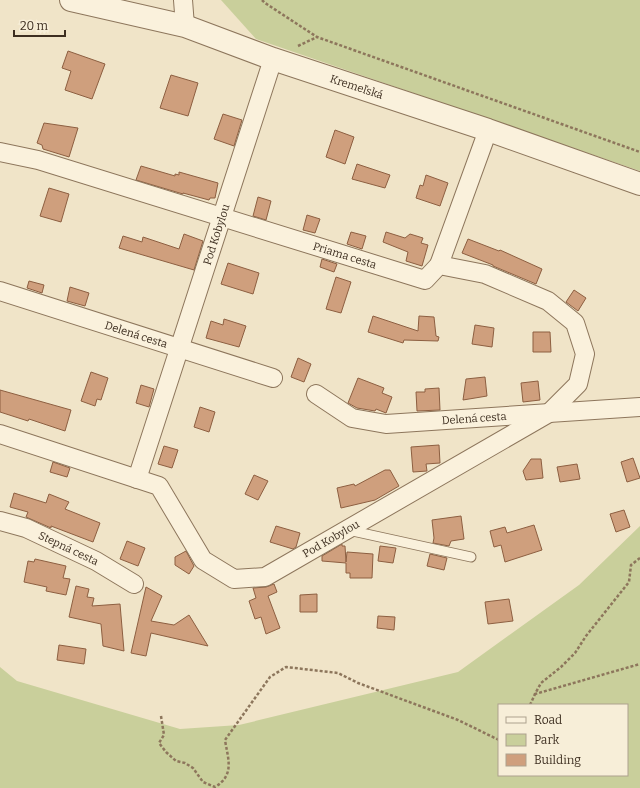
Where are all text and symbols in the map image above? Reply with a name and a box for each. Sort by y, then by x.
scale bar [14,12,65,38]
text: 20 m [20,19,49,33]
street label: Kremeľská [328,72,385,101]
street label: Pod Kobylou [200,202,232,267]
street label: Priama cesta [311,239,378,271]
street label: Delená cesta [103,318,169,350]
street label: Delená cesta [441,409,507,427]
street label: Pod Kobylou [300,517,362,560]
street label: Stepná cesta [37,528,101,568]
legend [498,704,628,776]
text: Road [534,713,562,727]
text: Park [534,733,560,747]
text: Building [534,753,581,767]

